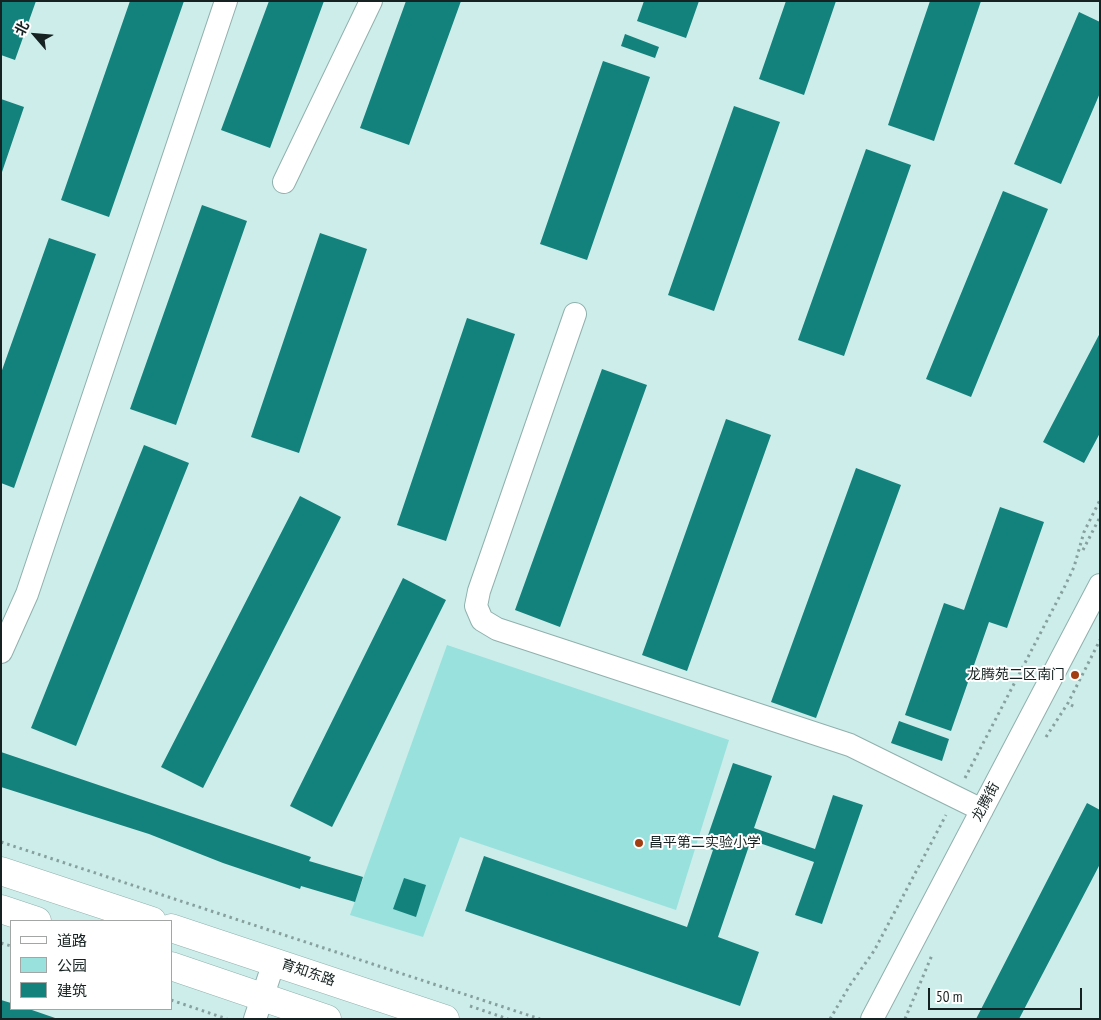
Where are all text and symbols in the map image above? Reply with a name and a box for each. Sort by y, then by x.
north arrow [10,10,60,60]
text: 北 [10,18,33,39]
place label: 龙腾苑二区南门 [967,667,1065,683]
marker: 龙腾苑二区南门 [1069,669,1081,681]
street label: 龙腾街 [969,780,1003,824]
place label: 昌平第二实验小学 [649,835,761,851]
marker: 昌平第二实验小学 [633,837,645,849]
legend [10,920,172,1010]
text: 道路 [57,931,87,950]
text: 公园 [57,956,87,975]
street label: 育知东路 [279,956,337,990]
scale bar [931,978,1085,1010]
text: 建筑 [57,981,87,1000]
text: 50 m [936,987,962,1006]

